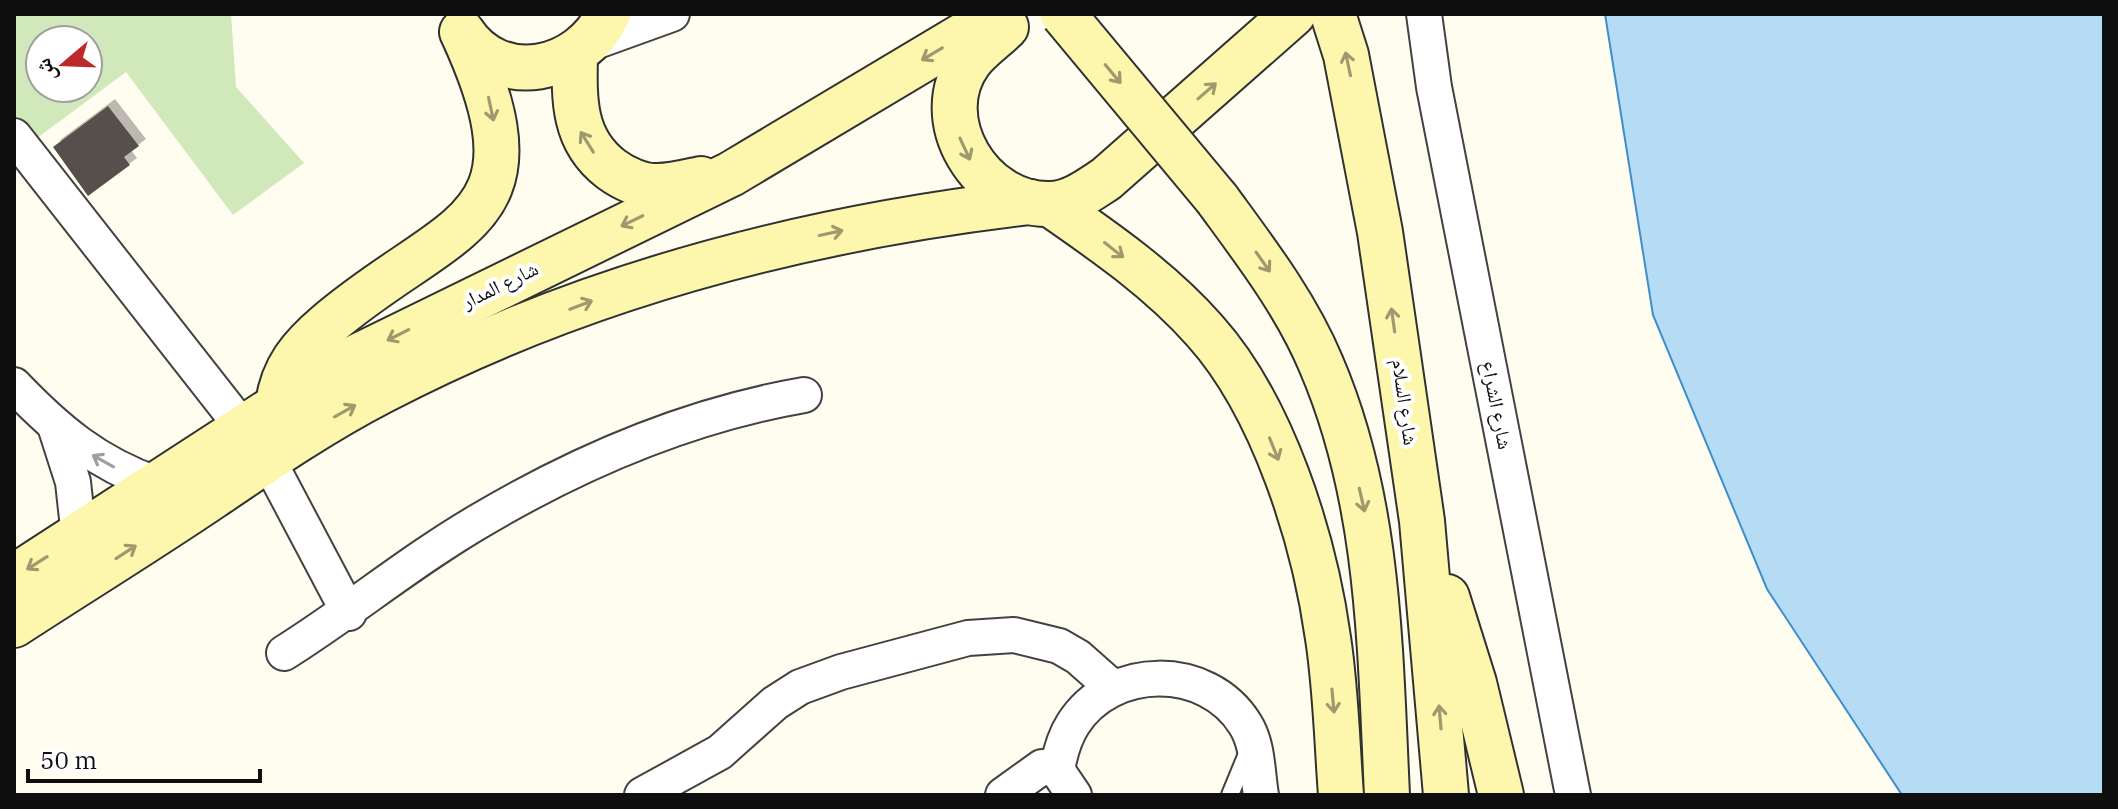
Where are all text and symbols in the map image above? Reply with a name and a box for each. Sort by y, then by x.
north arrow [24,24,104,104]
one-way arrow [921,46,944,62]
one-way arrow [1340,52,1355,78]
text: ش [27,55,62,86]
one-way arrow [1104,63,1122,84]
one-way arrow [1197,83,1217,101]
one-way arrow [484,96,499,122]
one-way arrow [578,131,594,154]
one-way arrow [959,137,974,161]
one-way arrow [621,215,644,230]
one-way arrow [818,225,843,240]
one-way arrow [1103,241,1124,258]
one-way arrow [1255,251,1271,273]
street label: شارع المدار [456,254,543,315]
one-way arrow [569,297,593,311]
one-way arrow [1385,308,1400,333]
one-way arrow [387,327,410,343]
street label: شارع السلام [1385,357,1425,447]
street label: شارع الشراع [1476,358,1519,452]
one-way arrow [332,403,356,418]
one-way arrow [1268,436,1282,461]
one-way arrow [92,453,115,469]
one-way arrow [1355,487,1370,513]
one-way arrow [115,544,137,561]
one-way arrow [26,556,49,572]
one-way arrow [1326,687,1341,714]
one-way arrow [1432,704,1447,731]
scale bar [28,733,260,783]
text: 50 m [40,744,97,776]

